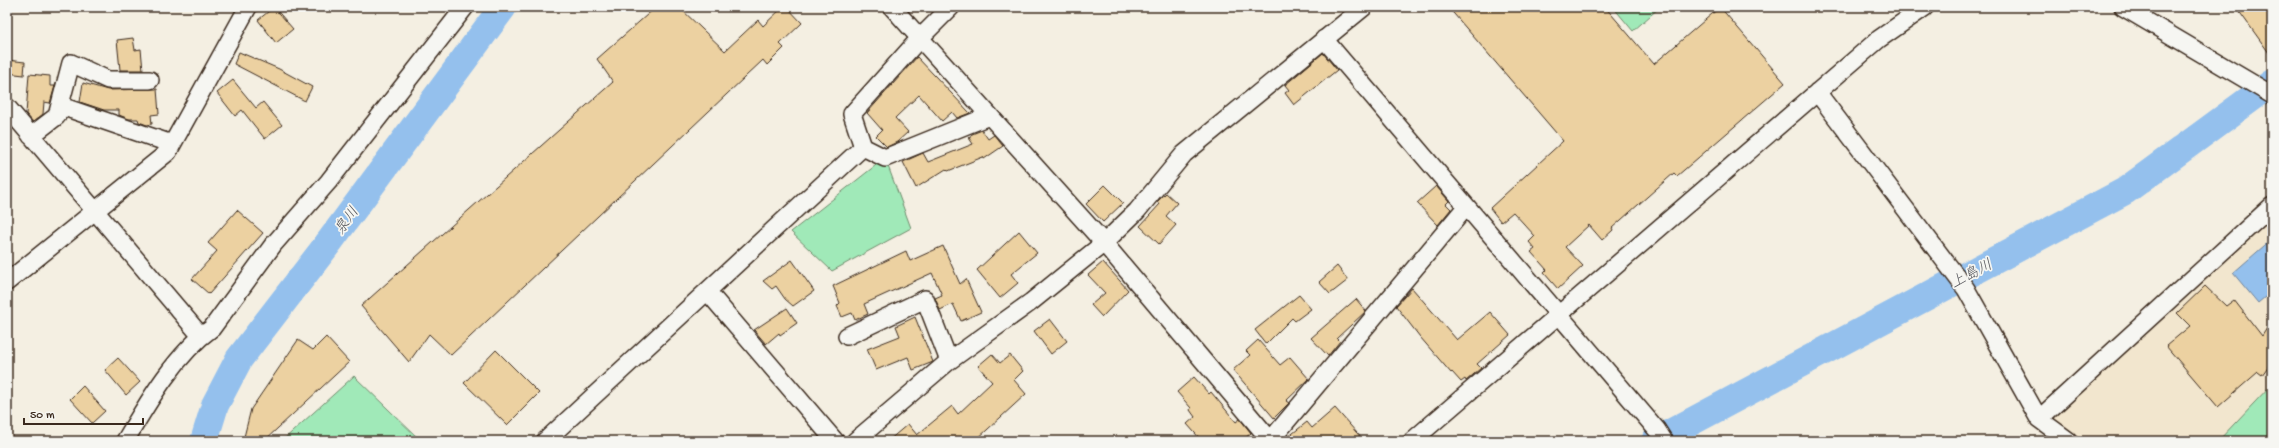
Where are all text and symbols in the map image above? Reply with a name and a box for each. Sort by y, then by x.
water label: 泉川 [331,203,364,239]
water label: 上島川 [1947,255,1996,293]
scale bar [24,400,143,426]
text: 50 m [30,409,55,423]

